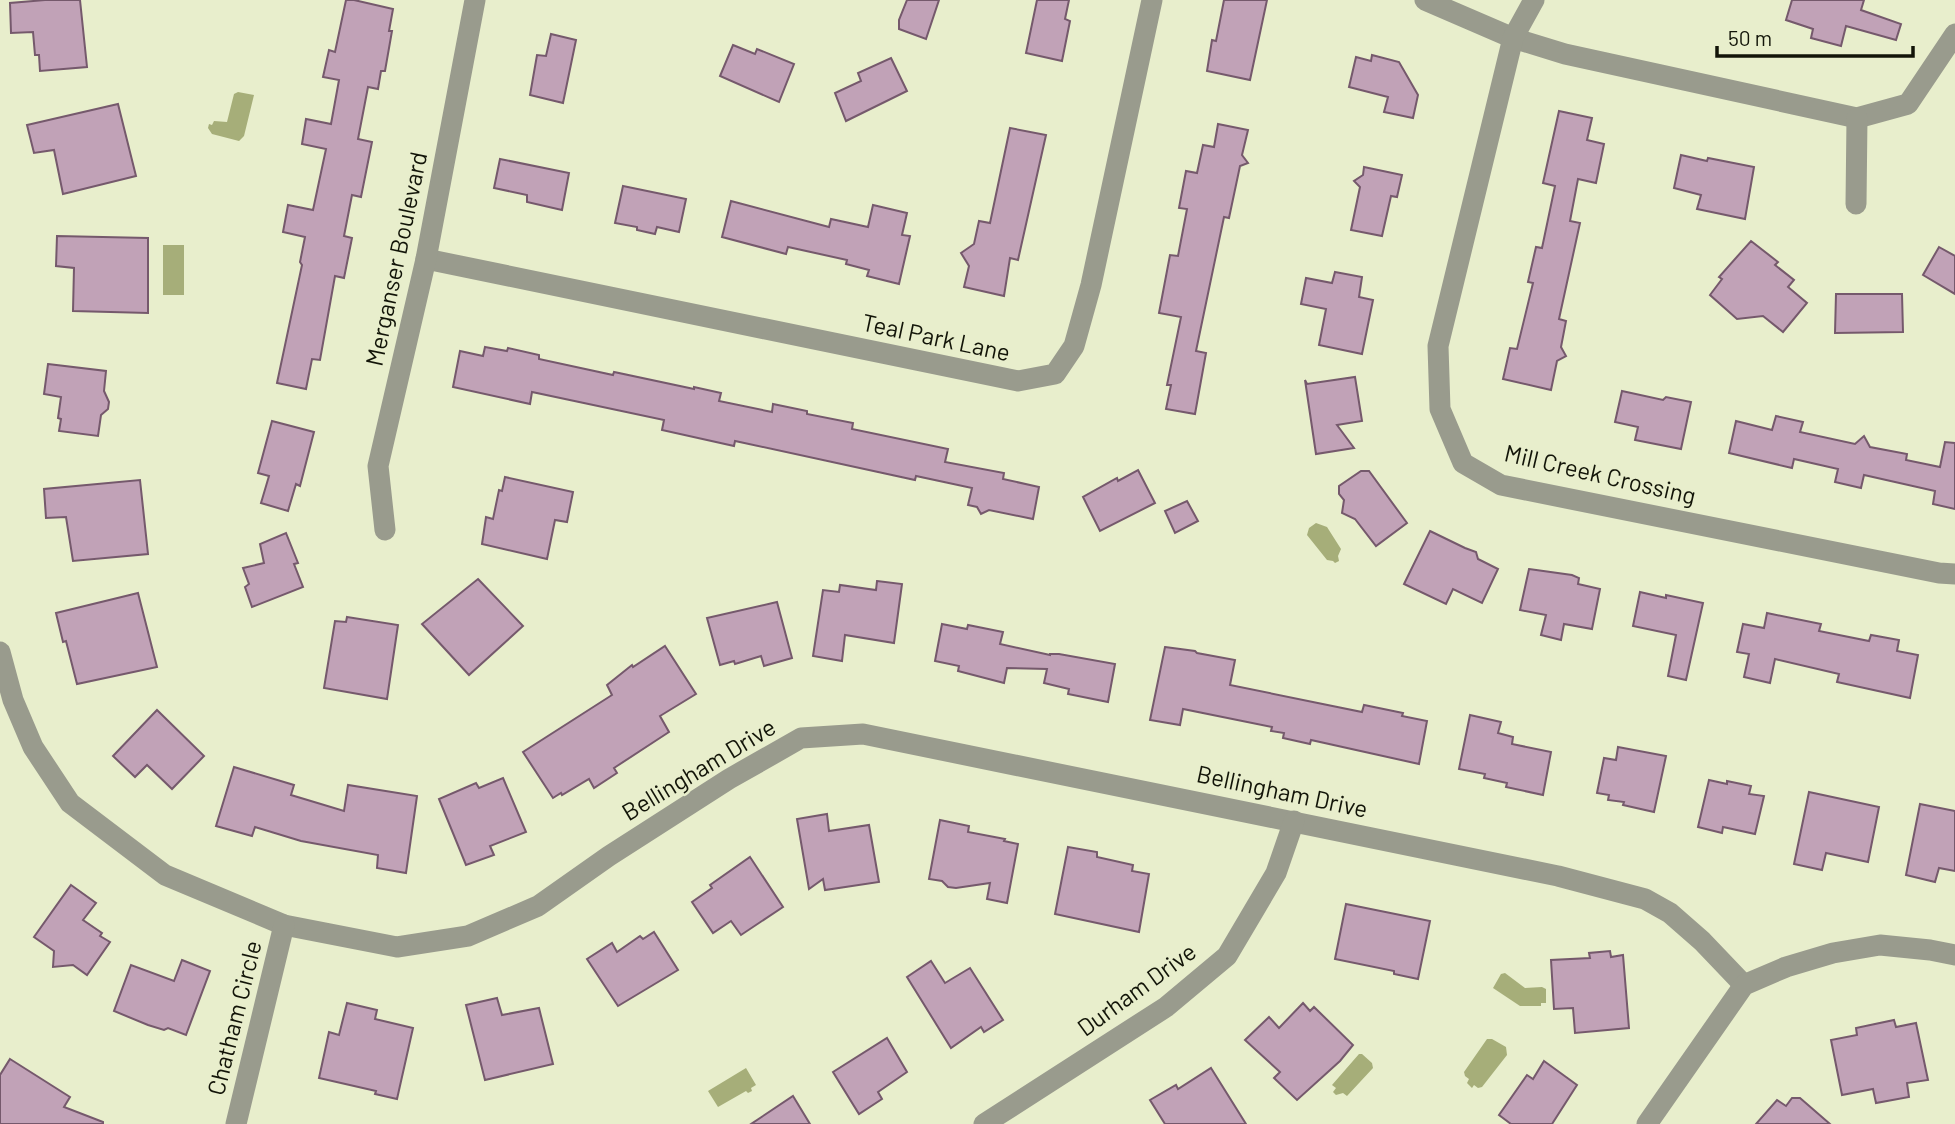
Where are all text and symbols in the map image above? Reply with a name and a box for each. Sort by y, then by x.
scale bar [1717,14,1913,58]
text: 50 m [1728,25,1772,50]
street label: Merganser Boulevard [359,149,432,369]
street label: Teal Park Lane [860,307,1013,366]
street label: Mill Creek Crossing [1502,437,1699,510]
street label: Bellingham Drive [616,711,780,826]
street label: Bellingham Drive [1194,758,1370,823]
street label: Durham Drive [1071,936,1201,1041]
street label: Chatham Circle [200,937,267,1098]

